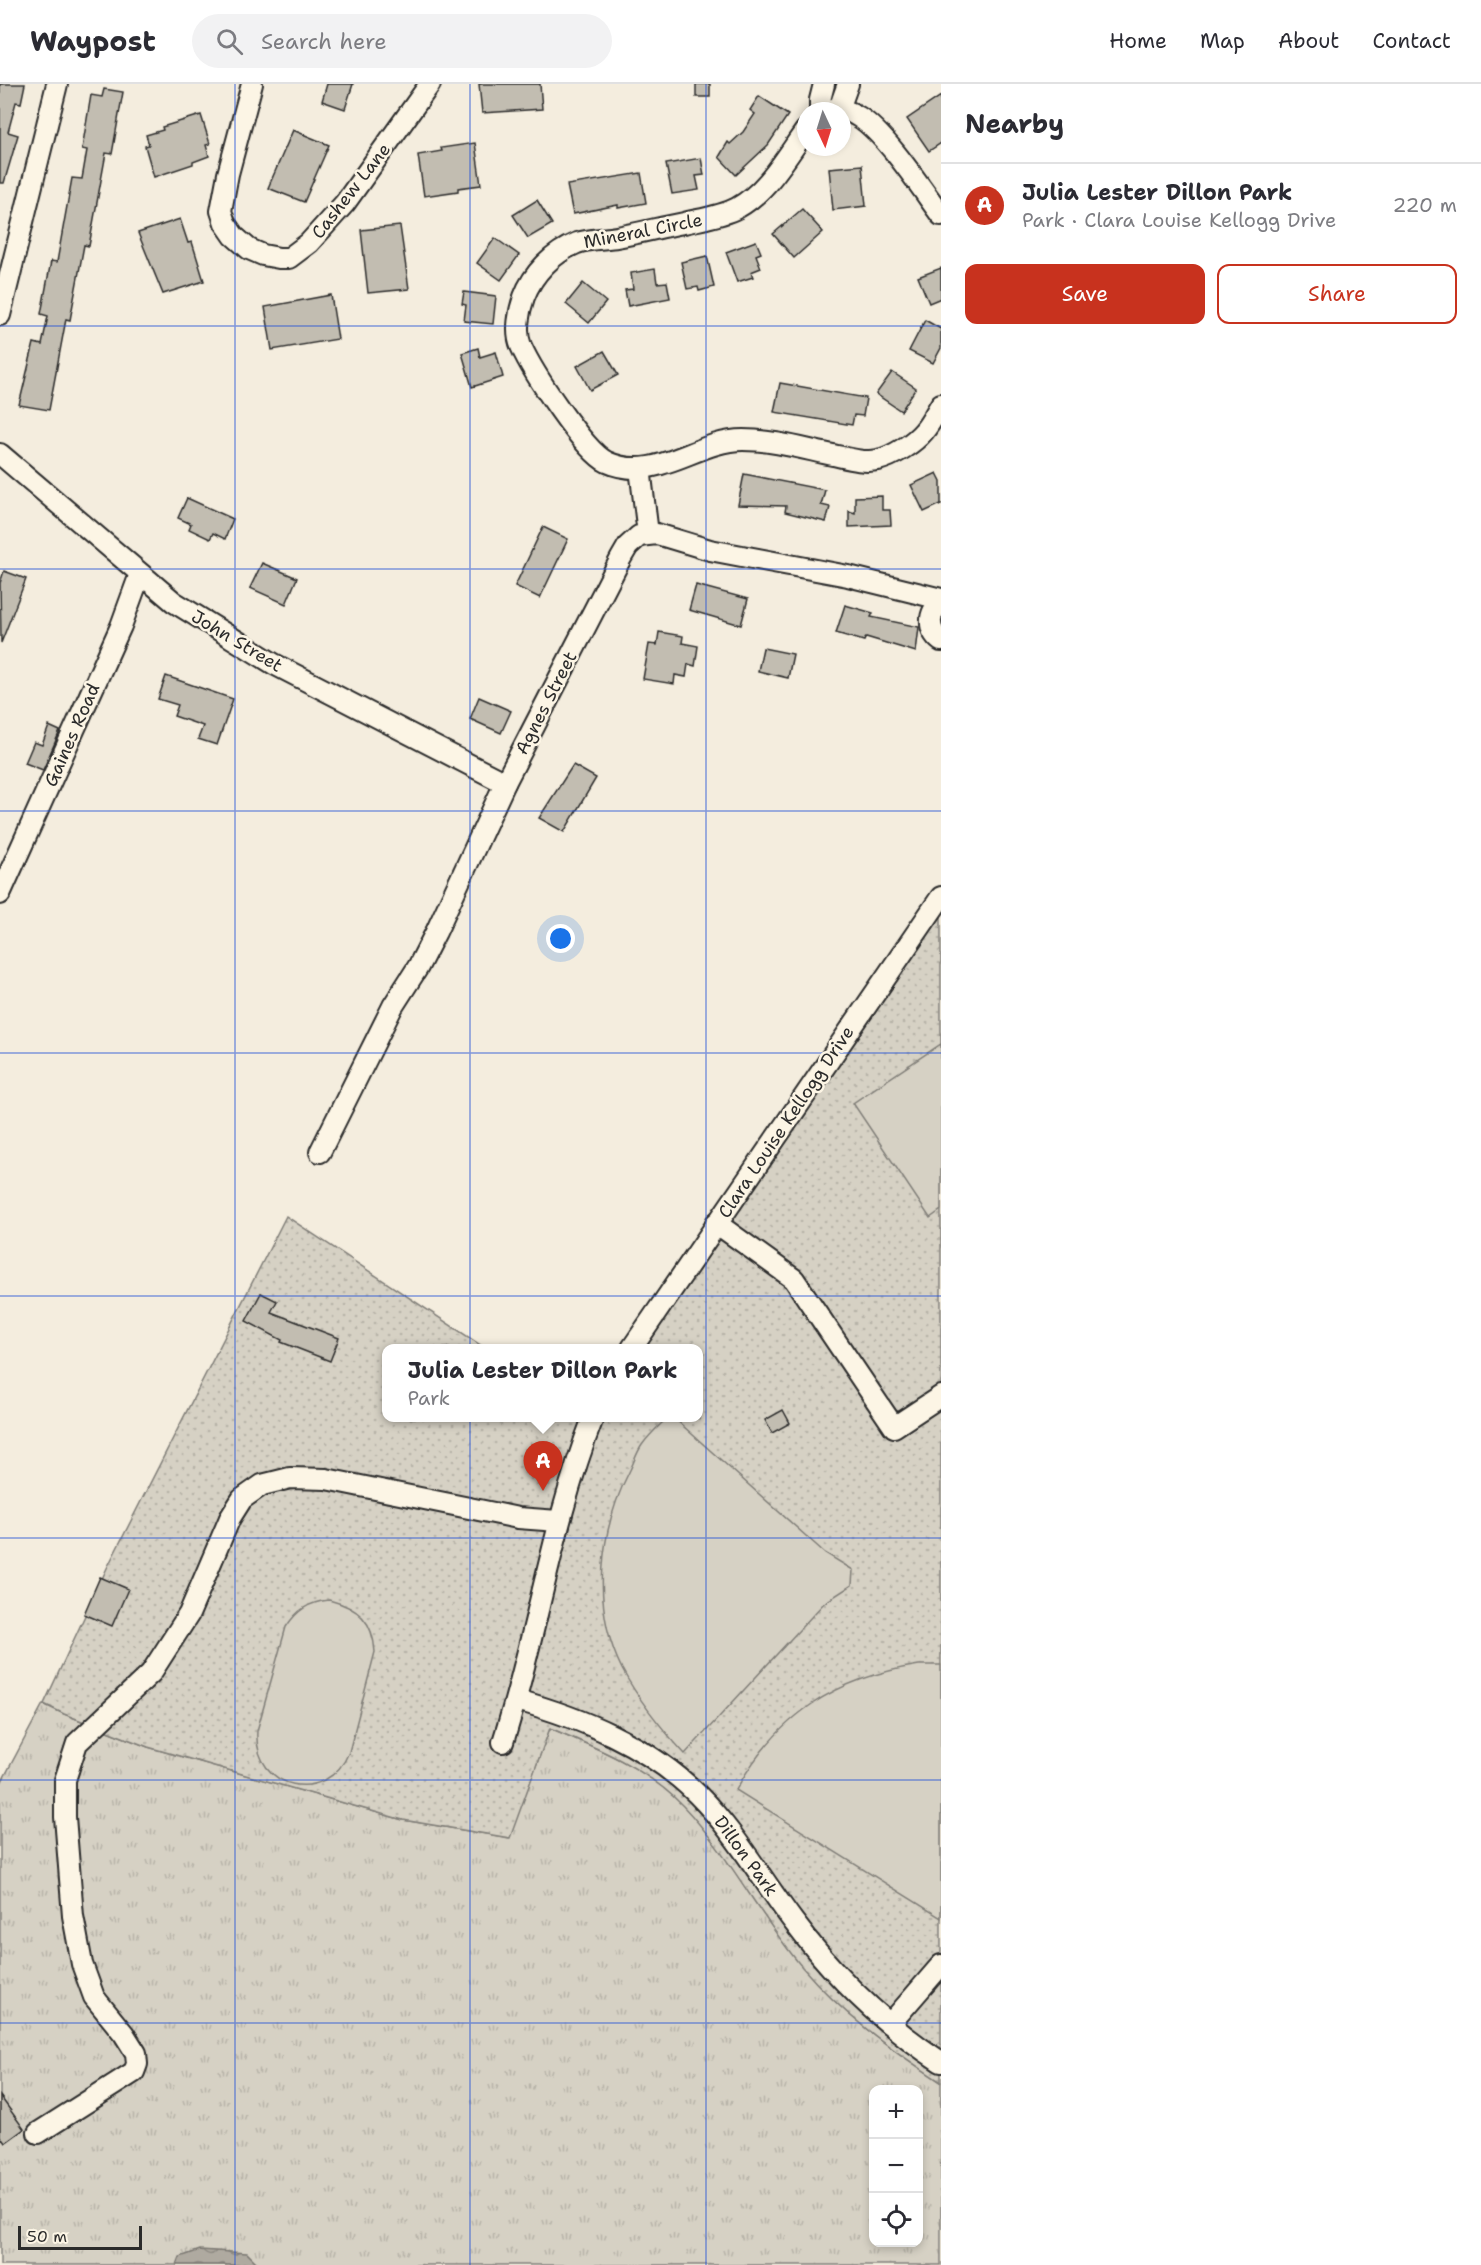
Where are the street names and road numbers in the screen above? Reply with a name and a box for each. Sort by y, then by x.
street label: Cashew Lane [306,138,396,244]
street label: Mineral Circle [582,208,704,254]
street label: John Street [187,604,287,678]
street label: Agnes Street [510,647,582,759]
street label: Gaines Road [39,680,105,790]
street label: Clara Louise Kellogg Drive [713,1021,859,1223]
street label: Dillon Park [709,1811,783,1901]

